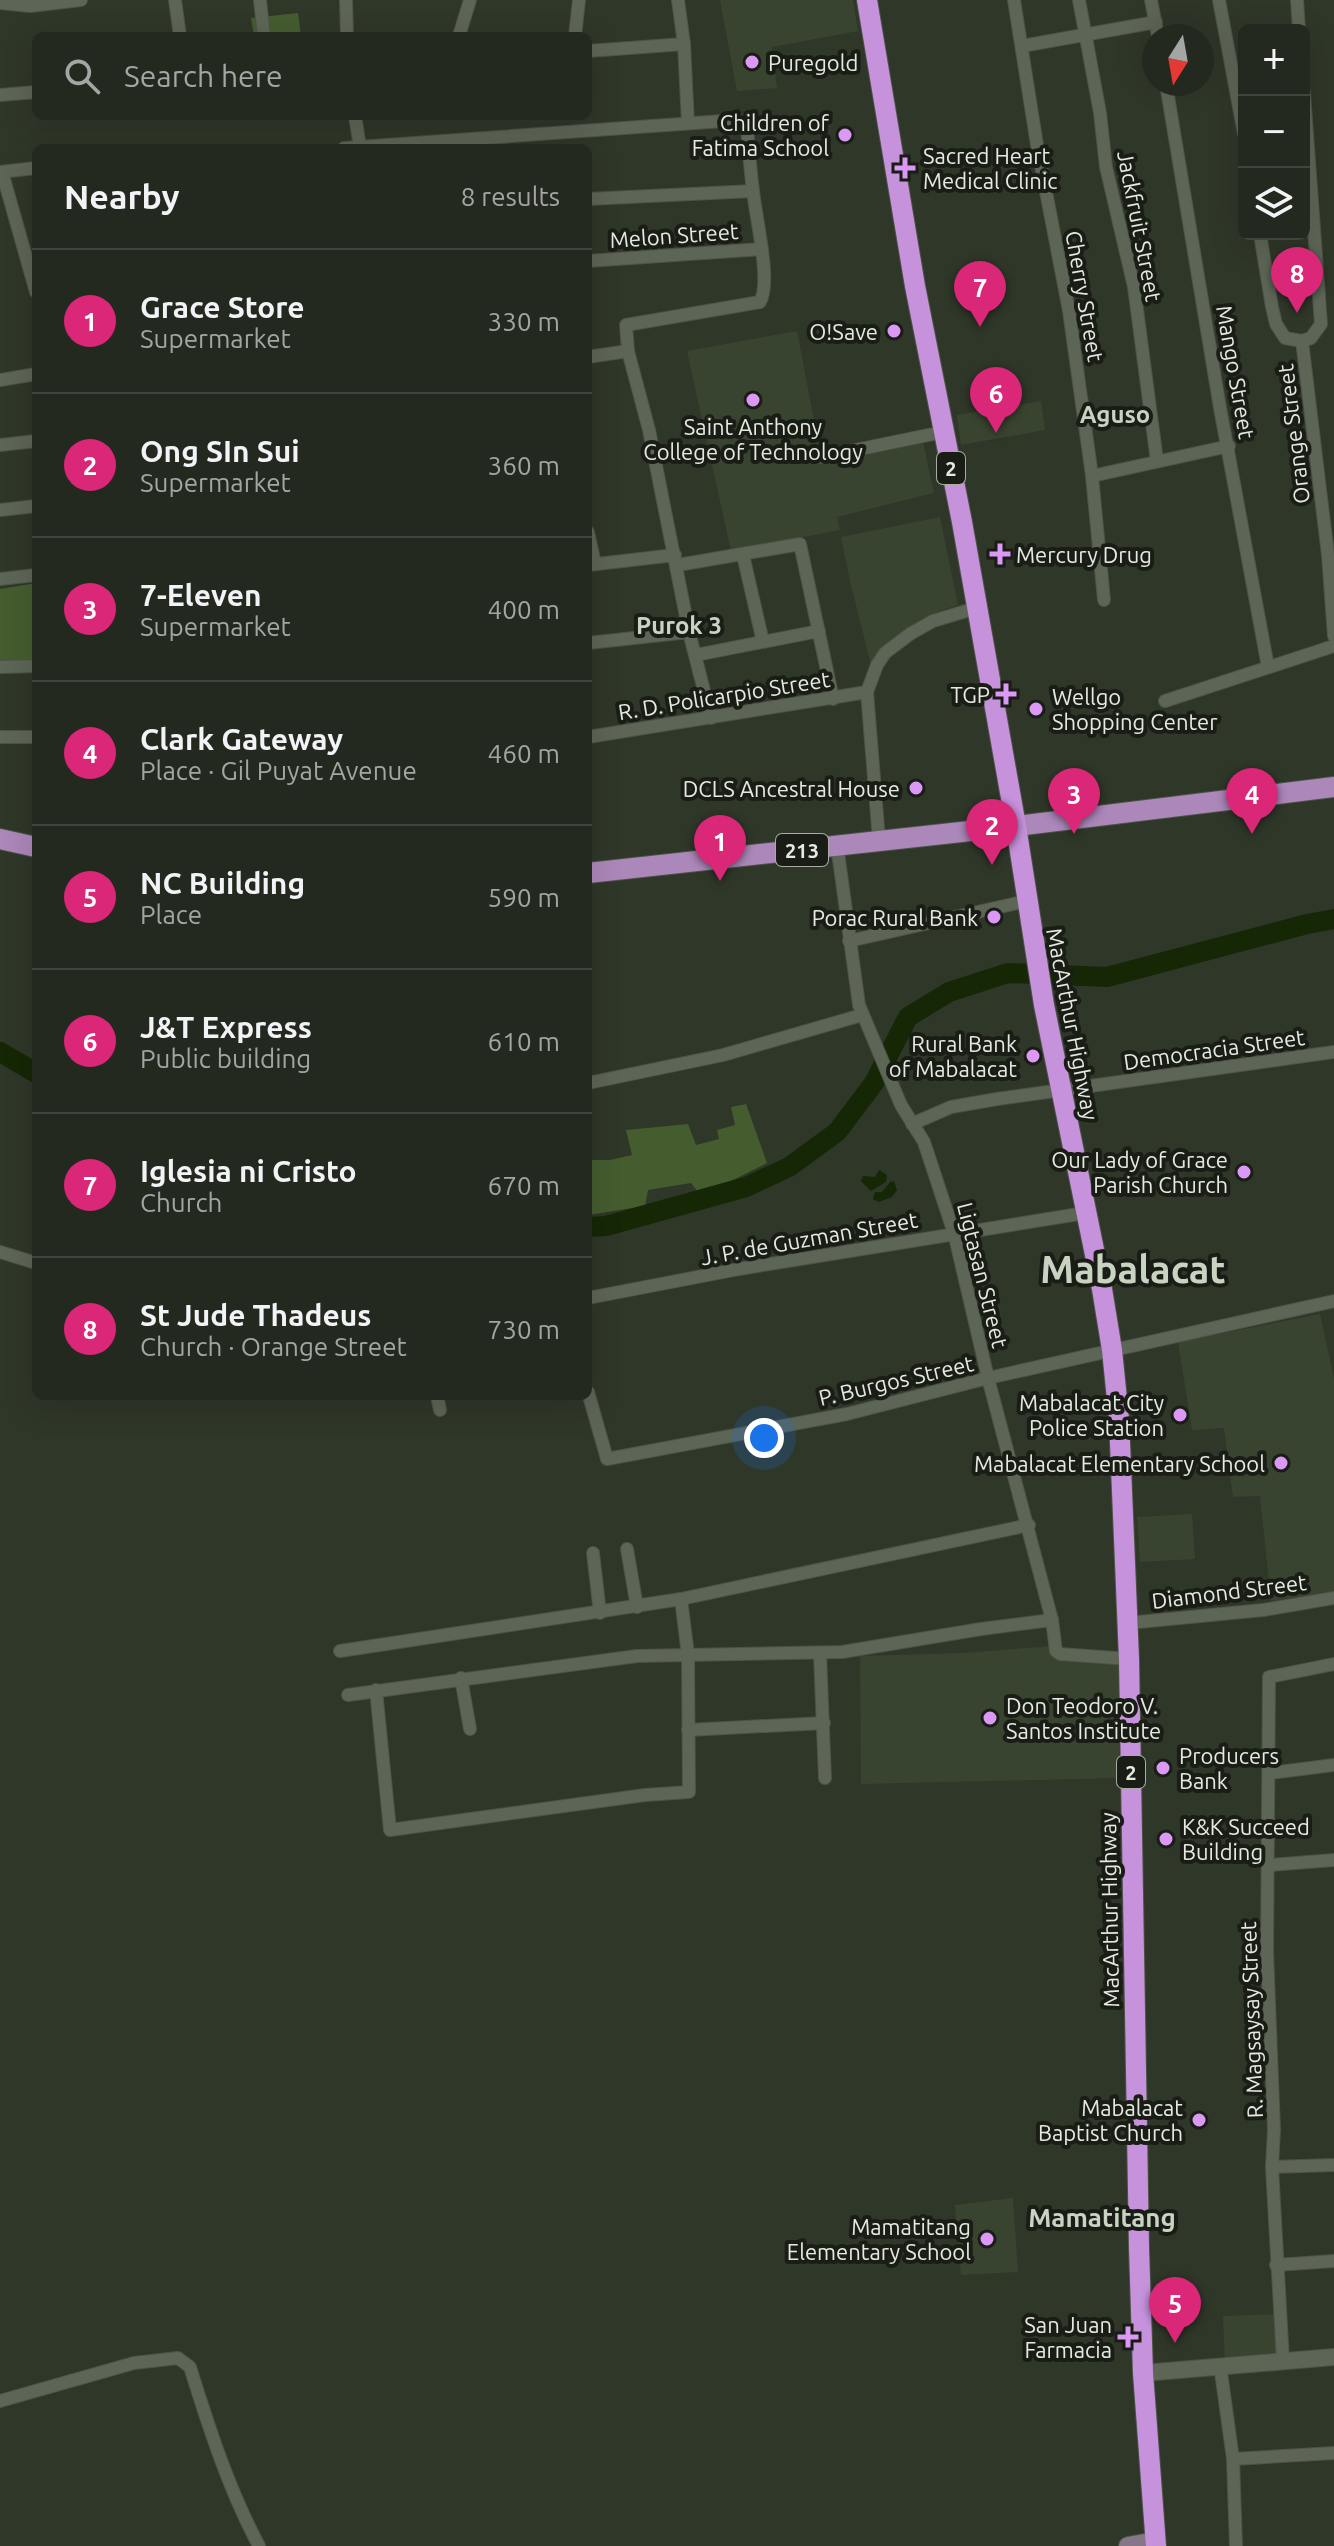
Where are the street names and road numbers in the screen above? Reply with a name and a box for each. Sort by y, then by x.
street label: Jackfruit Street [1113,148,1167,304]
street label: Melon Street [609,218,740,252]
street label: Cherry Street [1061,229,1109,364]
street label: Mango Street [1212,303,1260,441]
street label: Orange Street [1272,362,1314,505]
road number: 2 [937,452,965,484]
street label: R. D. Policarpio Street [616,666,832,724]
road number: 213 [776,834,828,866]
street label: MacArthur Highway [1042,926,1104,1123]
street label: Democracia Street [1122,1024,1307,1074]
street label: Ligtasan Street [953,1200,1013,1351]
street label: J. P. de Guzman Street [699,1207,920,1269]
street label: P. Burgos Street [816,1350,976,1410]
street label: Diamond Street [1150,1569,1308,1613]
road number: 2 [1117,1756,1145,1788]
street label: MacArthur Highway [1095,1812,1123,2008]
street label: R. Magsaysay Street [1235,1921,1267,2119]

